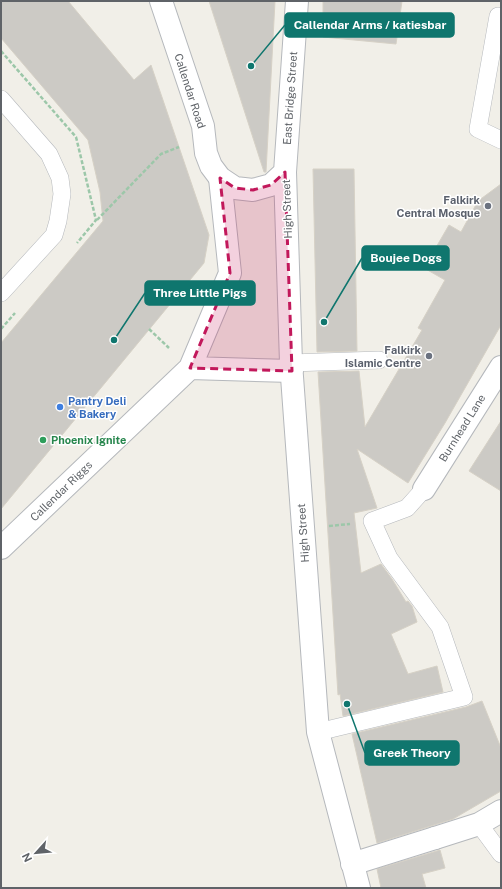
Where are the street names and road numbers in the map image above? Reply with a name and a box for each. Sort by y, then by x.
street label: East Bridge Street [281,51,299,145]
street label: Callendar Road [172,52,208,130]
street label: High Street [280,179,294,239]
street label: Burnhead Lane [436,392,488,464]
street label: Callendar Riggs [28,458,95,523]
street label: High Street [295,503,311,563]

